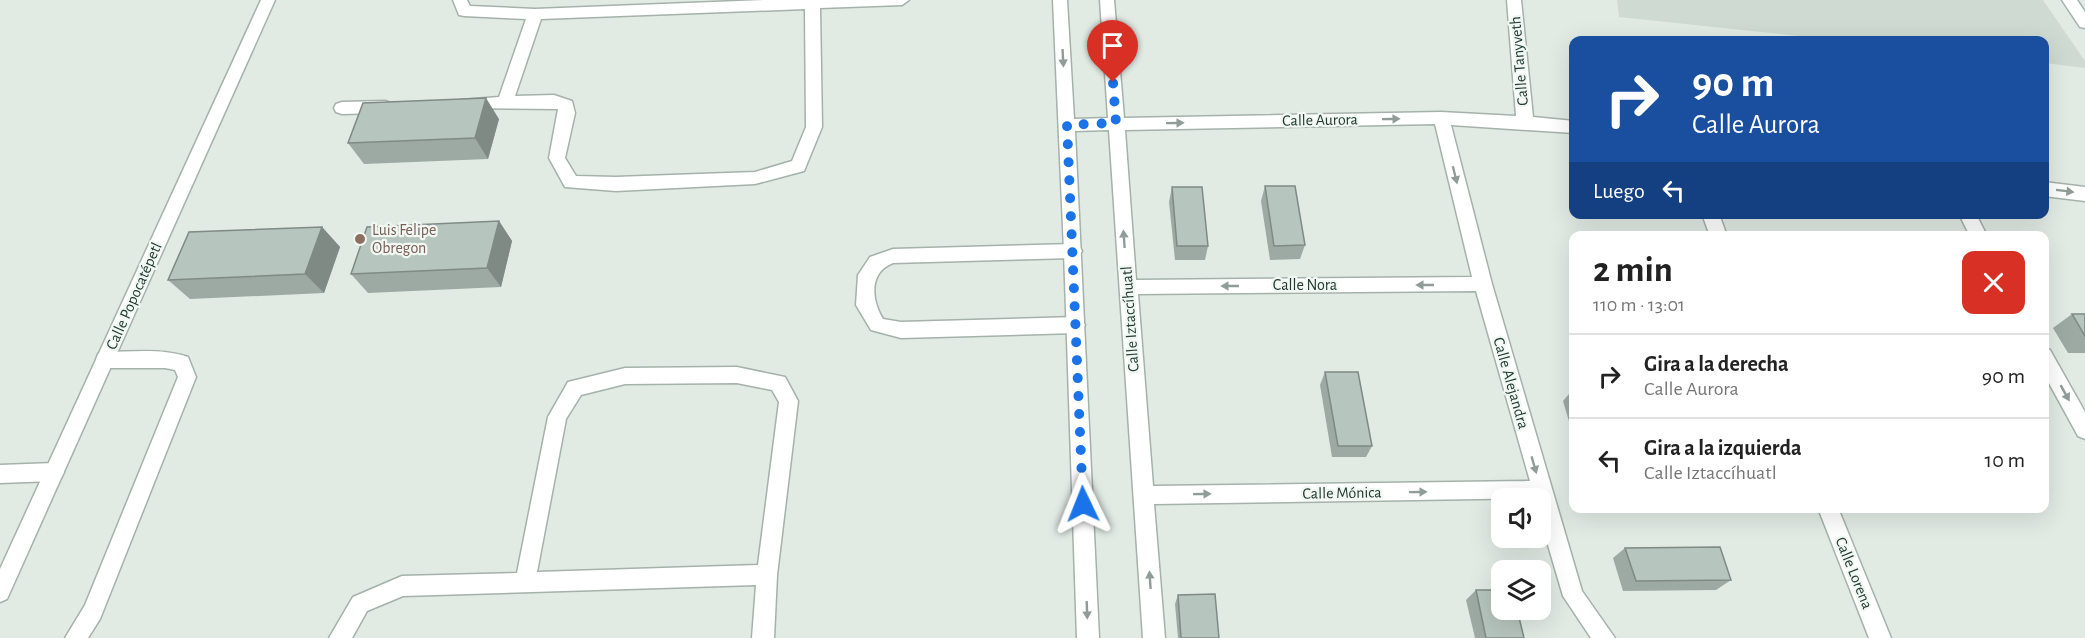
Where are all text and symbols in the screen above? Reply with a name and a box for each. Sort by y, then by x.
street label: Calle Tanyveth [1507,15,1532,106]
pin [1087,20,1138,82]
icon: arrive [1096,29,1129,62]
one-way arrow [1059,49,1068,68]
icon: right [1593,60,1671,138]
text: 90 m [1692,62,1774,104]
street label: Calle Aurora [1282,111,1358,129]
text: Calle Aurora [1692,111,1820,138]
one-way arrow [1381,114,1400,124]
one-way arrow [1165,118,1184,127]
one-way arrow [1451,166,1461,184]
icon: left [1657,174,1690,207]
text: Luego [1593,180,1645,202]
one-way arrow [2055,186,2074,196]
place label: Luis Felipe Obregon [372,222,436,256]
one-way arrow [1119,229,1129,248]
marker: Luis Felipe Obregon [353,232,367,246]
street label: Calle Popocatépetl [103,240,165,352]
button: close [1962,251,2025,314]
text: 2 min [1593,252,1673,288]
street label: Calle Iztaccíhuatl [1118,266,1142,372]
street label: Calle Nora [1273,277,1337,293]
one-way arrow [1415,280,1434,289]
one-way arrow [1220,281,1239,291]
text: 110 m · 13:01 [1593,295,1685,315]
street label: Calle Alejandra [1489,335,1532,431]
text: Gira a la derecha [1644,353,1789,375]
icon: right [1593,360,1626,393]
text: 90 m [1982,365,2025,387]
text: Calle Aurora [1644,379,1739,399]
one-way arrow [2060,385,2070,402]
text: Gira a la izquierda [1644,437,1802,459]
icon: left [1593,444,1626,477]
text: 10 m [1985,449,2025,471]
one-way arrow [1530,456,1539,474]
text: Calle Iztaccíhuatl [1644,463,1777,483]
position arrow [1051,472,1115,536]
street label: Calle Mónica [1302,484,1382,502]
one-way arrow [1408,487,1427,497]
map controls [1491,488,1551,620]
button: sound [1491,488,1551,548]
one-way arrow [1192,489,1211,499]
street label: Calle Lorena [1832,535,1876,611]
button: layers [1491,560,1551,620]
one-way arrow [1145,570,1154,589]
one-way arrow [1083,600,1092,619]

